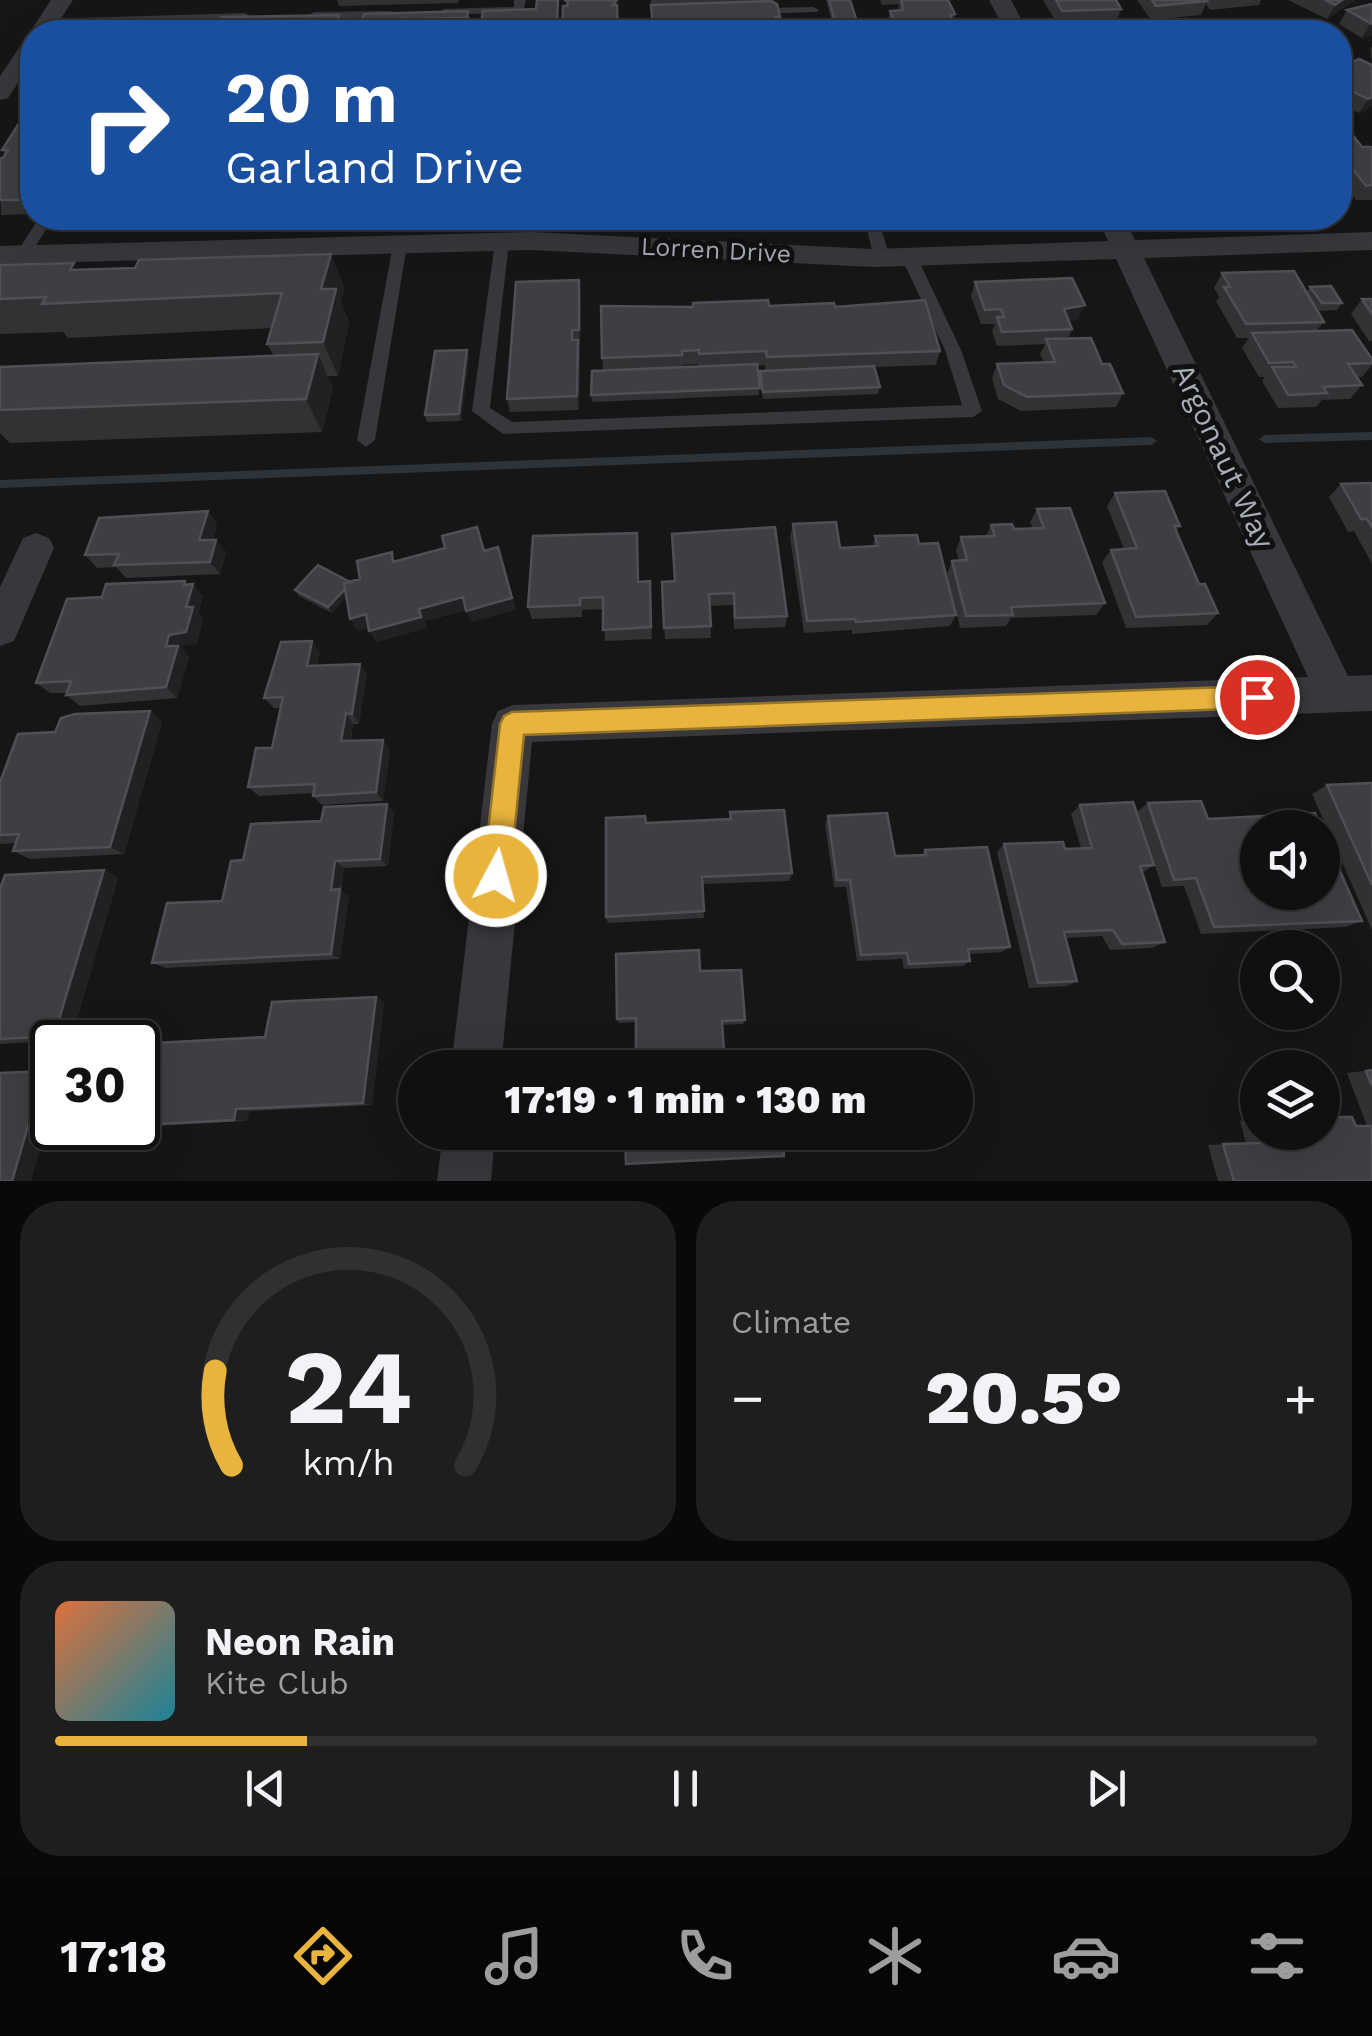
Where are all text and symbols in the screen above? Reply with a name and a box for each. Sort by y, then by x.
text: 20 m [225,57,398,139]
icon: right [60,60,190,190]
text: Garland Drive [225,141,524,194]
street label: Lorren Drive [640,232,792,268]
street label: Argonaut Way [1166,358,1282,555]
pin [1215,655,1300,740]
icon: arrive [1230,670,1285,725]
map controls [1240,810,1340,1150]
button: sound [1240,810,1340,910]
position arrow [444,824,548,928]
button: search [1240,930,1340,1030]
speed limit sign: 30 [30,1020,160,1150]
button: layers [1240,1050,1340,1150]
text: 17:19 · 1 min · 130 m [505,1078,866,1122]
text: Climate [731,1303,851,1341]
text: 24 [284,1326,412,1448]
text: 20.5° [925,1353,1123,1441]
text: − [731,1366,764,1430]
text: + [1284,1366,1317,1430]
text: km/h [302,1442,394,1484]
text: Neon Rain [205,1620,395,1664]
text: Kite Club [205,1664,349,1702]
icon: previous [238,1761,293,1816]
icon: pause [658,1761,713,1816]
icon: next [1079,1761,1134,1816]
icon: directions [288,1921,358,1991]
icon: music [479,1921,549,1991]
icon: phone [670,1921,740,1991]
icon: climate [860,1921,930,1991]
icon: car [1051,1921,1121,1991]
icon: filters [1242,1921,1312,1991]
text: 17:18 [60,1930,168,1983]

